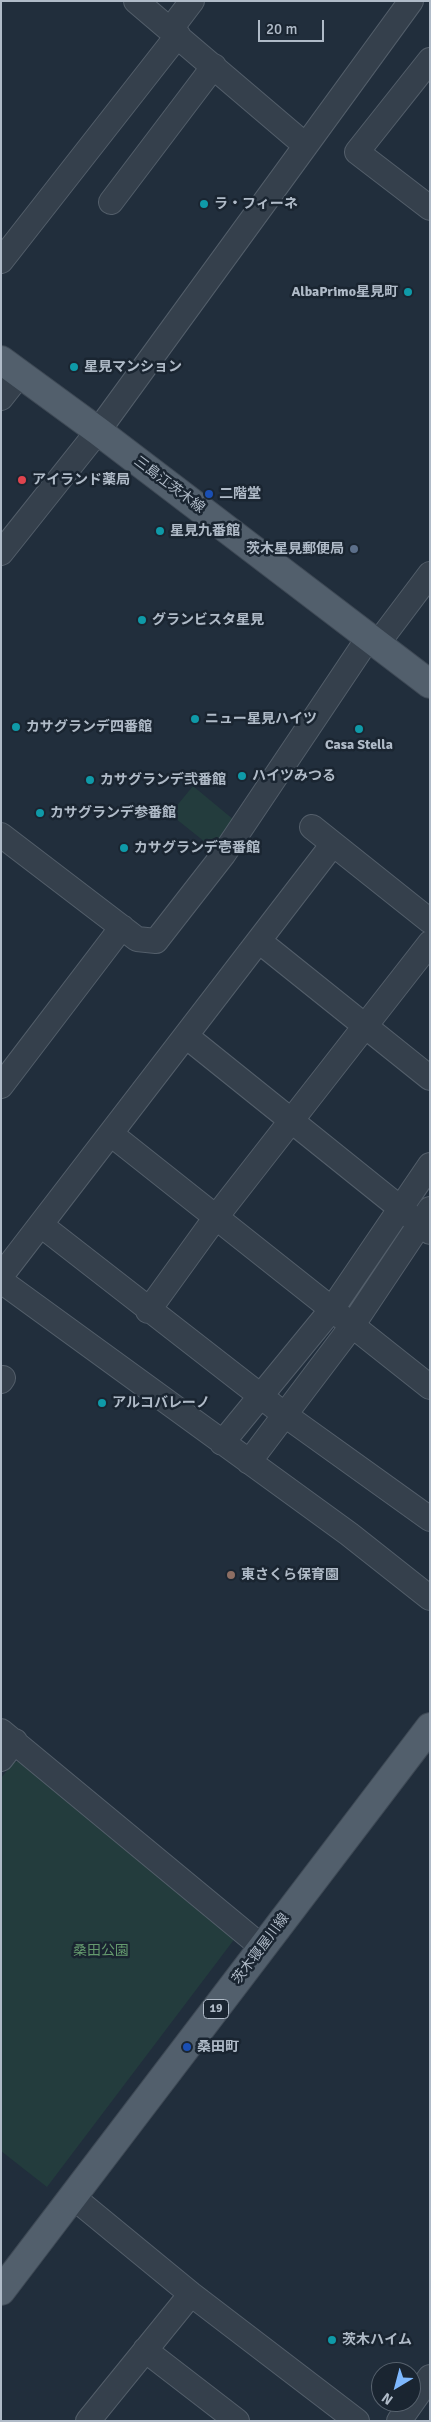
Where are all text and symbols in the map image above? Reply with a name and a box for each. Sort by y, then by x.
scale bar [261,10,327,42]
text: 20 m [266,20,297,38]
place label: ラ・フィーネ [214,196,298,212]
marker: ラ・フィーネ [198,198,210,210]
place label: AlbaPrimo星見町 [291,284,398,300]
marker: AlbaPrimo星見町 [402,286,414,298]
place label: 星見マンション [84,359,182,375]
marker: 星見マンション [68,361,80,373]
street label: 三島江茨木線 [130,453,208,517]
place label: アイランド薬局 [32,472,130,488]
marker: アイランド薬局 [16,474,28,486]
place label: 二階堂 [219,486,261,502]
marker: 二階堂 [203,488,215,500]
place label: 星見九番館 [170,523,240,539]
marker: 星見九番館 [154,525,166,537]
place label: 茨木星見郵便局 [246,541,344,557]
marker: 茨木星見郵便局 [348,543,360,555]
place label: グランビスタ星見 [152,612,264,628]
marker: グランビスタ星見 [136,614,148,626]
place label: ニュー星見ハイツ [205,711,317,727]
marker: ニュー星見ハイツ [189,713,201,725]
place label: カサグランデ四番館 [26,719,152,735]
marker: カサグランデ四番館 [10,721,22,733]
marker: Casa Stella [353,723,365,735]
place label: Casa Stella [325,737,393,753]
place label: ハイツみつる [252,768,336,784]
marker: ハイツみつる [236,770,248,782]
place label: カサグランデ弐番館 [100,772,226,788]
marker: カサグランデ弐番館 [84,774,96,786]
place label: カサグランデ参番館 [50,805,176,821]
marker: カサグランデ参番館 [34,807,46,819]
place label: カサグランデ壱番館 [134,840,260,856]
marker: カサグランデ壱番館 [118,842,130,854]
place label: アルコバレーノ [112,1395,210,1411]
marker: アルコバレーノ [96,1397,108,1409]
place label: 東さくら保育園 [241,1567,339,1583]
marker: 東さくら保育園 [225,1569,237,1581]
street label: 茨木寝屋川線 [229,1910,293,1988]
park label: 桑田公園 [73,1943,129,1959]
road number: 19 [204,2000,228,2018]
place label: 桑田町 [197,2039,239,2055]
marker: 桑田町 [181,2041,193,2053]
place label: 茨木ハイム [342,2332,412,2348]
marker: 茨木ハイム [326,2334,338,2346]
north arrow [371,2362,421,2412]
text: N [378,2389,396,2408]

